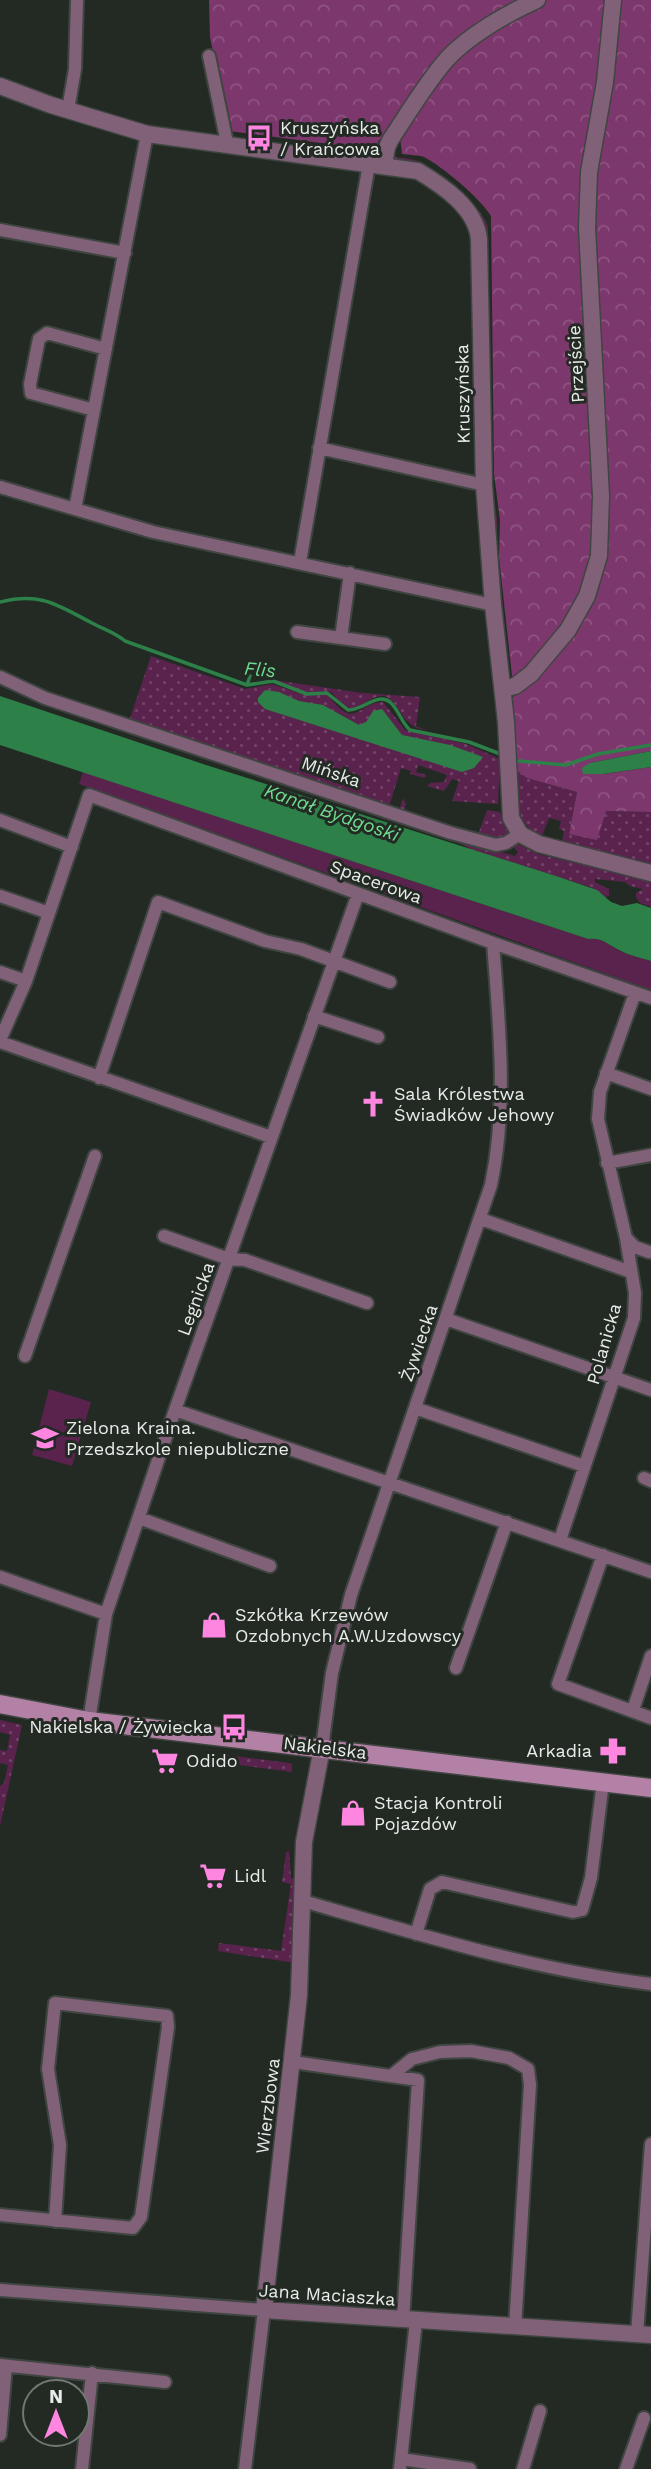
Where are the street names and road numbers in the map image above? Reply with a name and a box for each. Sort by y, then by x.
street label: Przejście [563,325,588,403]
street label: Kruszyńska [451,344,474,444]
street label: Mińska [299,752,363,791]
street label: Spacerowa [327,855,425,908]
street label: Legnicka [173,1259,219,1338]
street label: Polanicka [582,1301,625,1387]
street label: Żywiecka [396,1302,442,1384]
street label: Nakielska [282,1732,368,1763]
street label: Wierzbowa [251,2057,284,2155]
street label: Jana Maciaszka [258,2279,396,2310]

